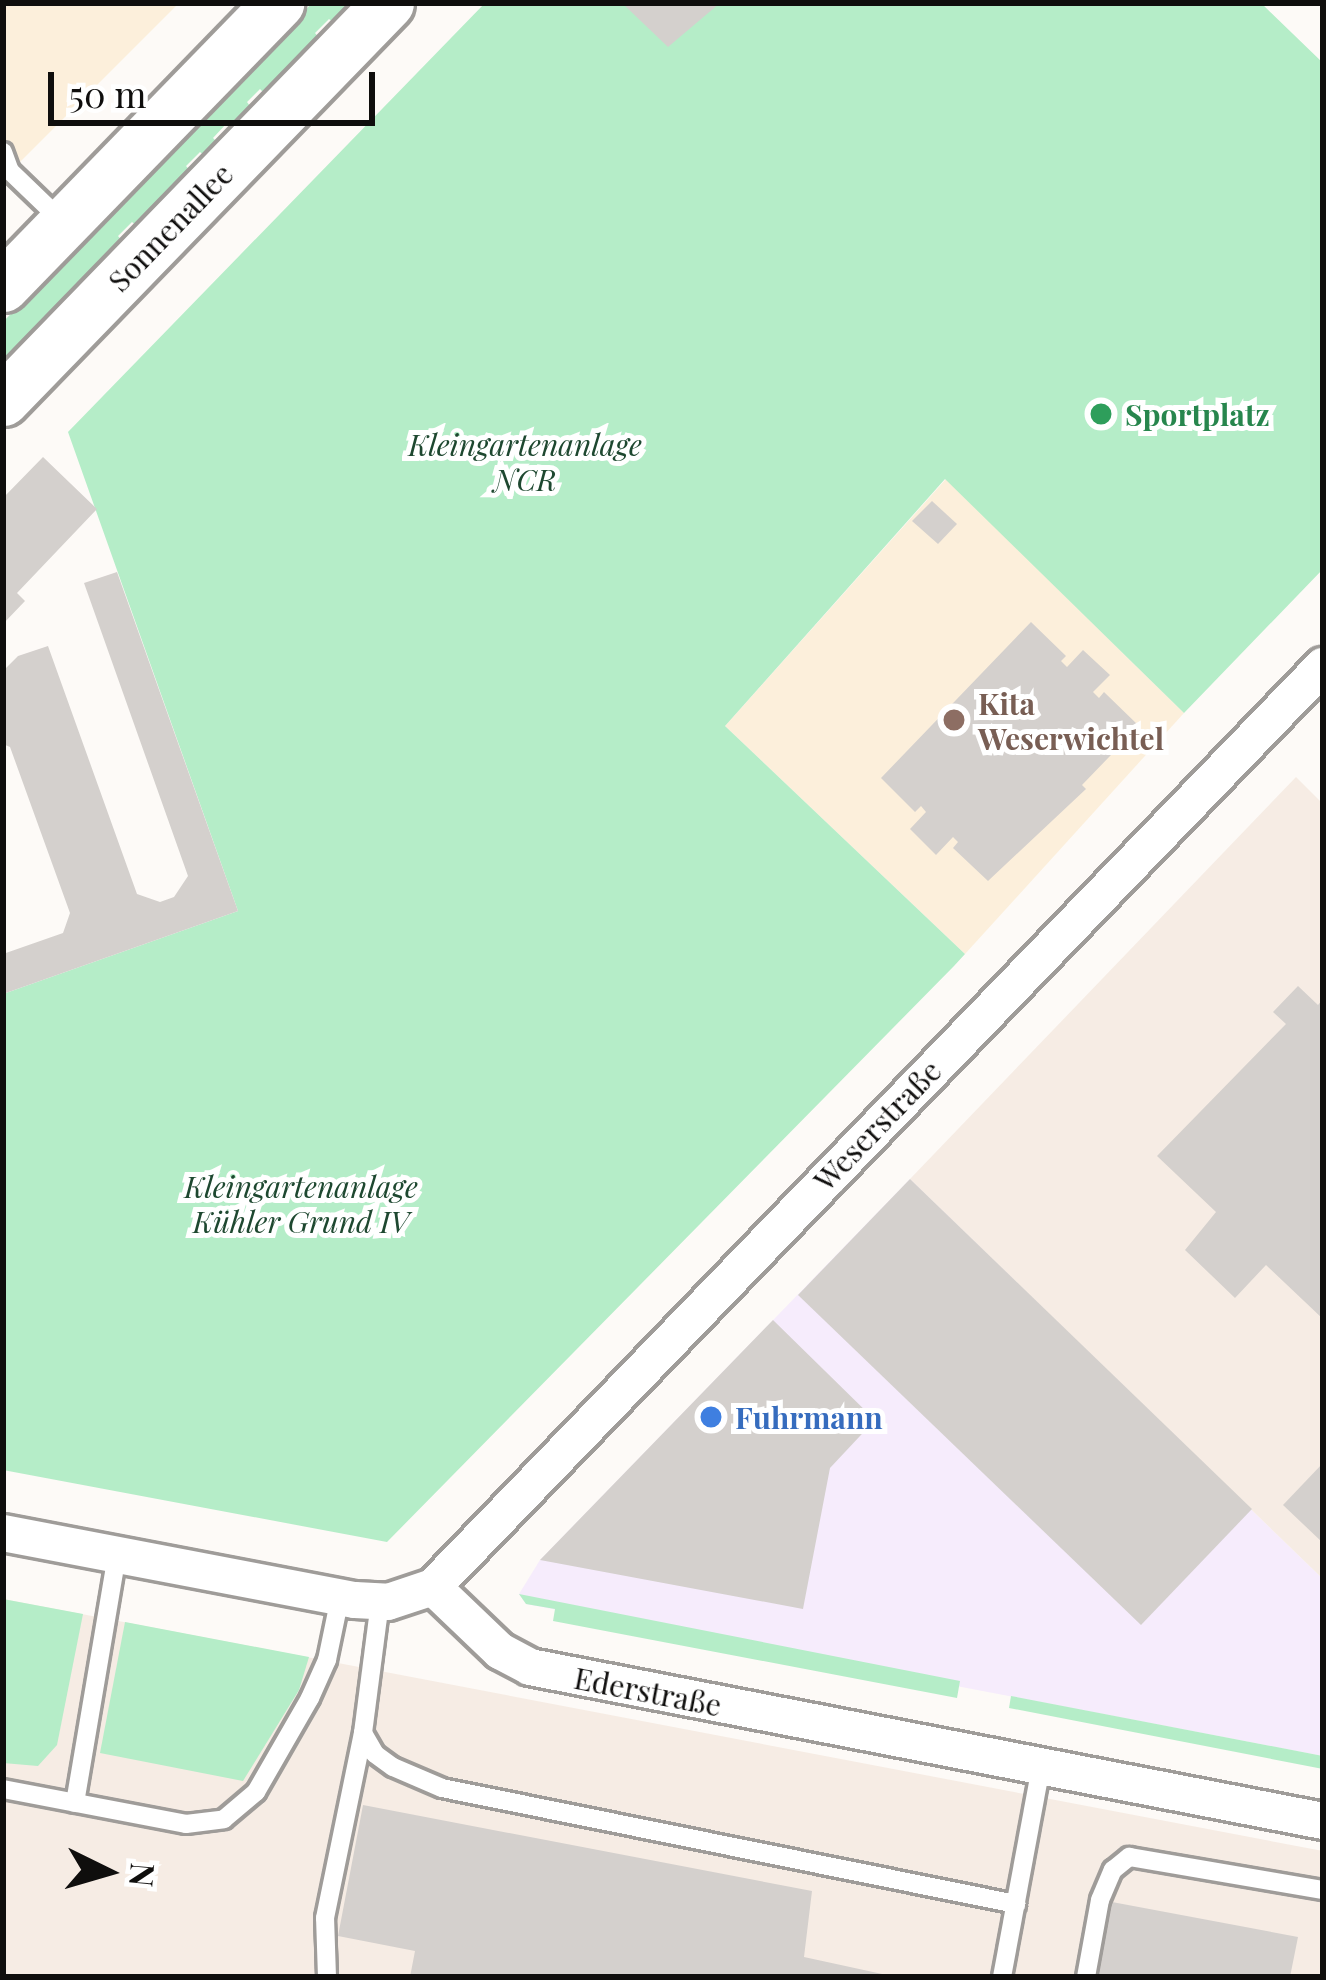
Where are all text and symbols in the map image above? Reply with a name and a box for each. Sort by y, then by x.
scale bar [54,48,381,122]
text: 50 m [69,69,146,117]
street label: Sonnenallee [100,156,240,298]
place label: Sportplatz [1125,396,1270,432]
marker: Sportplatz [1088,401,1114,427]
park label: Kleingartenanlage NCR [408,426,642,496]
place label: Kita Weserwichtel [978,685,1164,756]
marker: Kita Weserwichtel [941,707,967,733]
street label: Weserstraße [806,1052,948,1198]
park label: Kleingartenanlage Kühler Grund IV [184,1168,418,1238]
place label: Fuhrmann [735,1399,883,1435]
marker: Fuhrmann [698,1404,724,1430]
street label: Ederstraße [571,1659,725,1723]
north arrow [48,1812,168,1932]
text: N [121,1861,167,1889]

